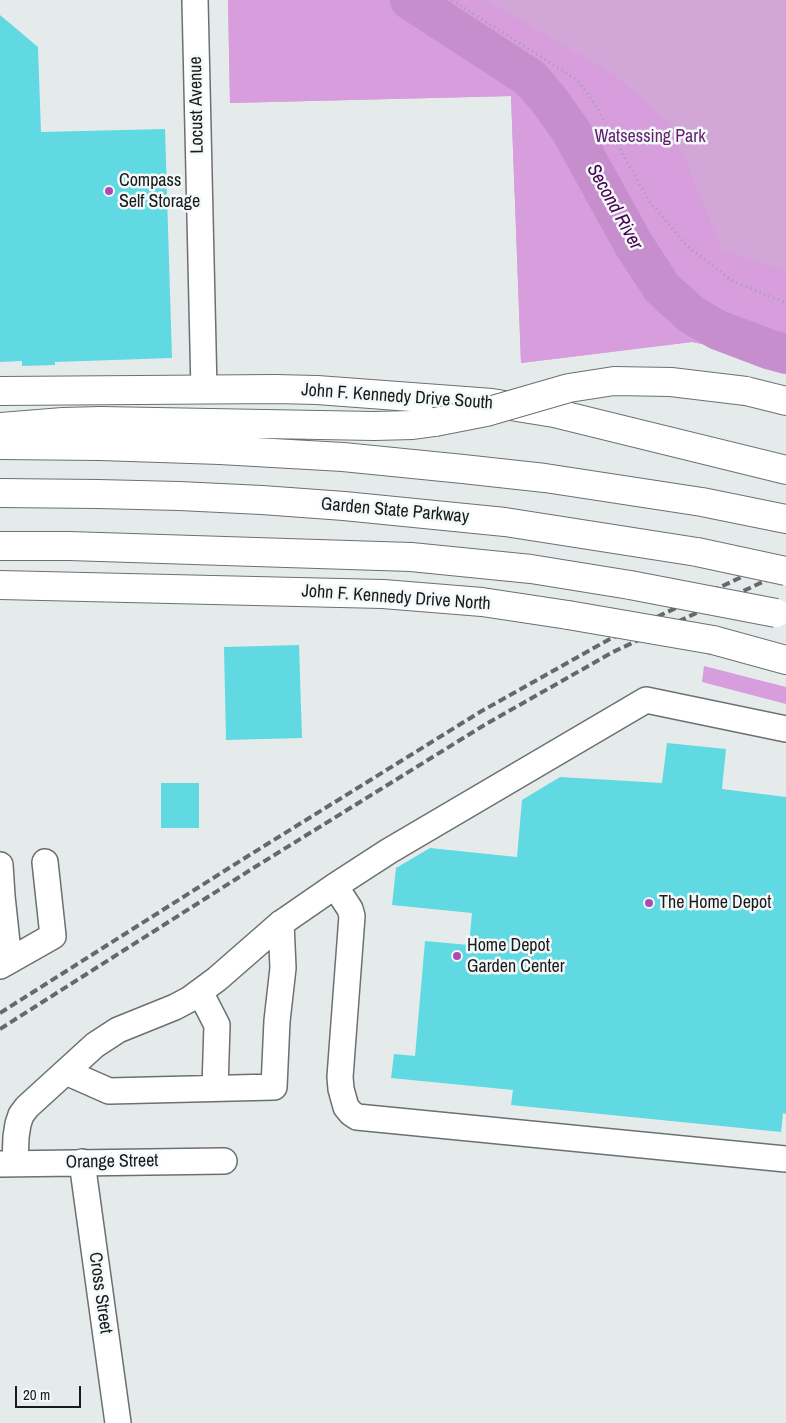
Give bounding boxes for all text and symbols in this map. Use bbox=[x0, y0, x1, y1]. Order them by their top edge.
street label: Locust Avenue bbox=[185, 56, 209, 154]
park label: Watsessing Park bbox=[594, 126, 706, 148]
water label: Second River bbox=[581, 160, 647, 254]
place label: Compass Self Storage bbox=[119, 170, 200, 212]
marker: Compass Self Storage bbox=[103, 185, 115, 197]
street label: John F. Kennedy Drive South bbox=[300, 380, 494, 414]
street label: Garden State Parkway bbox=[320, 494, 470, 528]
street label: John F. Kennedy Drive North bbox=[301, 581, 491, 615]
place label: The Home Depot bbox=[659, 892, 771, 914]
marker: The Home Depot bbox=[643, 897, 655, 909]
place label: Home Depot Garden Center bbox=[467, 935, 565, 978]
marker: Home Depot Garden Center bbox=[451, 950, 463, 962]
street label: Orange Street bbox=[65, 1150, 159, 1174]
street label: Cross Street bbox=[84, 1251, 116, 1335]
scale bar bbox=[18, 1376, 84, 1408]
text: 20 m bbox=[23, 1384, 50, 1405]

